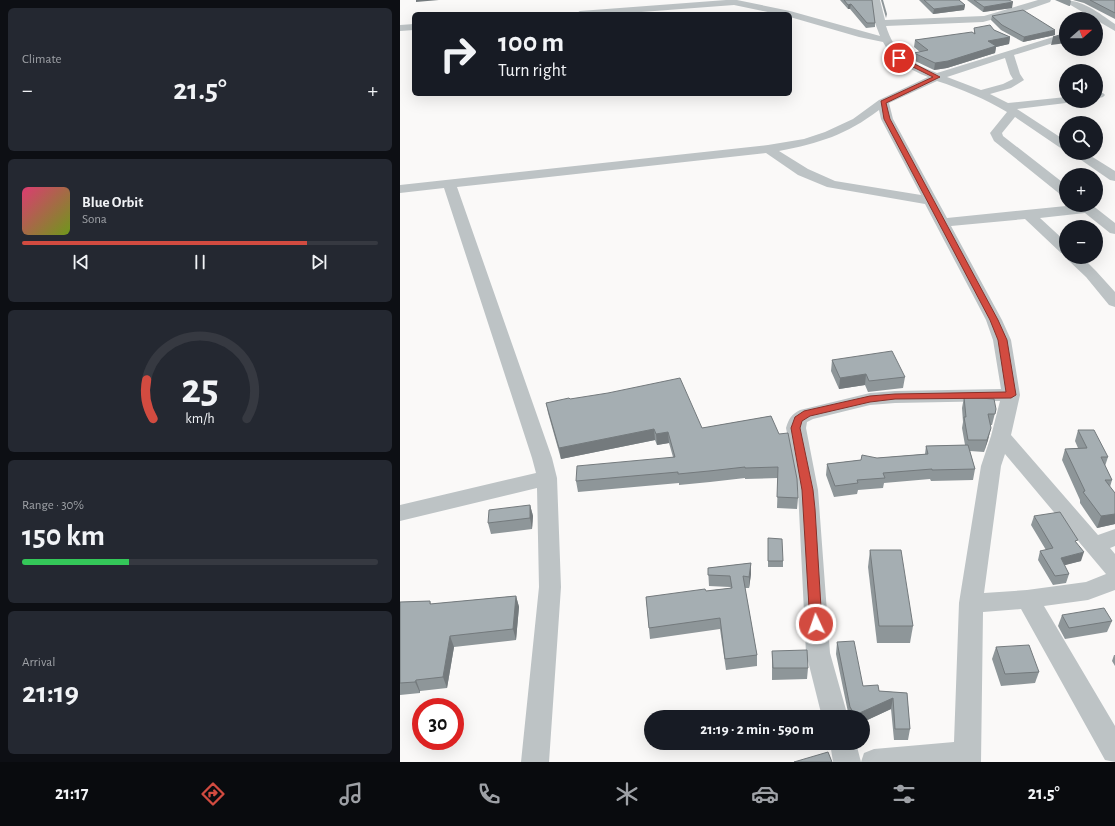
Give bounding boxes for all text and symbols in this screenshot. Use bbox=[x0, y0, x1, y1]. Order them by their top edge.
north arrow bbox=[1059, 12, 1103, 56]
map controls bbox=[1059, 12, 1103, 264]
icon: right bbox=[432, 28, 484, 80]
text: 100 m bbox=[498, 29, 564, 57]
pin bbox=[882, 41, 916, 75]
icon: arrive bbox=[888, 47, 910, 69]
text: Climate bbox=[22, 53, 61, 66]
text: Turn right bbox=[498, 62, 567, 80]
button: sound bbox=[1059, 64, 1103, 108]
text: 21.5° bbox=[173, 75, 227, 105]
text: − bbox=[22, 79, 33, 101]
text: + bbox=[367, 79, 378, 101]
button: search bbox=[1059, 116, 1103, 160]
button: + bbox=[1059, 168, 1103, 212]
text: Blue Orbit bbox=[82, 195, 143, 210]
text: Sona bbox=[82, 213, 107, 226]
button: − bbox=[1059, 220, 1103, 264]
icon: previous bbox=[70, 251, 92, 273]
icon: pause bbox=[189, 251, 211, 273]
icon: next bbox=[308, 251, 330, 273]
text: 25 bbox=[181, 369, 219, 410]
text: km/h bbox=[185, 412, 215, 426]
text: Range · 30% bbox=[22, 499, 84, 512]
text: 150 km bbox=[22, 521, 105, 551]
position arrow bbox=[795, 603, 837, 645]
text: Arrival bbox=[22, 656, 55, 669]
text: 21:19 bbox=[22, 678, 79, 708]
speed limit sign: 30 bbox=[412, 698, 464, 750]
text: 21:19 · 2 min · 590 m bbox=[700, 722, 814, 737]
icon: directions bbox=[199, 780, 227, 808]
icon: music bbox=[337, 780, 365, 808]
icon: phone bbox=[475, 780, 503, 808]
icon: climate bbox=[613, 780, 641, 808]
icon: car bbox=[751, 780, 779, 808]
icon: filters bbox=[890, 780, 918, 808]
text: 21:17 bbox=[55, 785, 88, 803]
text: 21.5° bbox=[1028, 785, 1060, 803]

